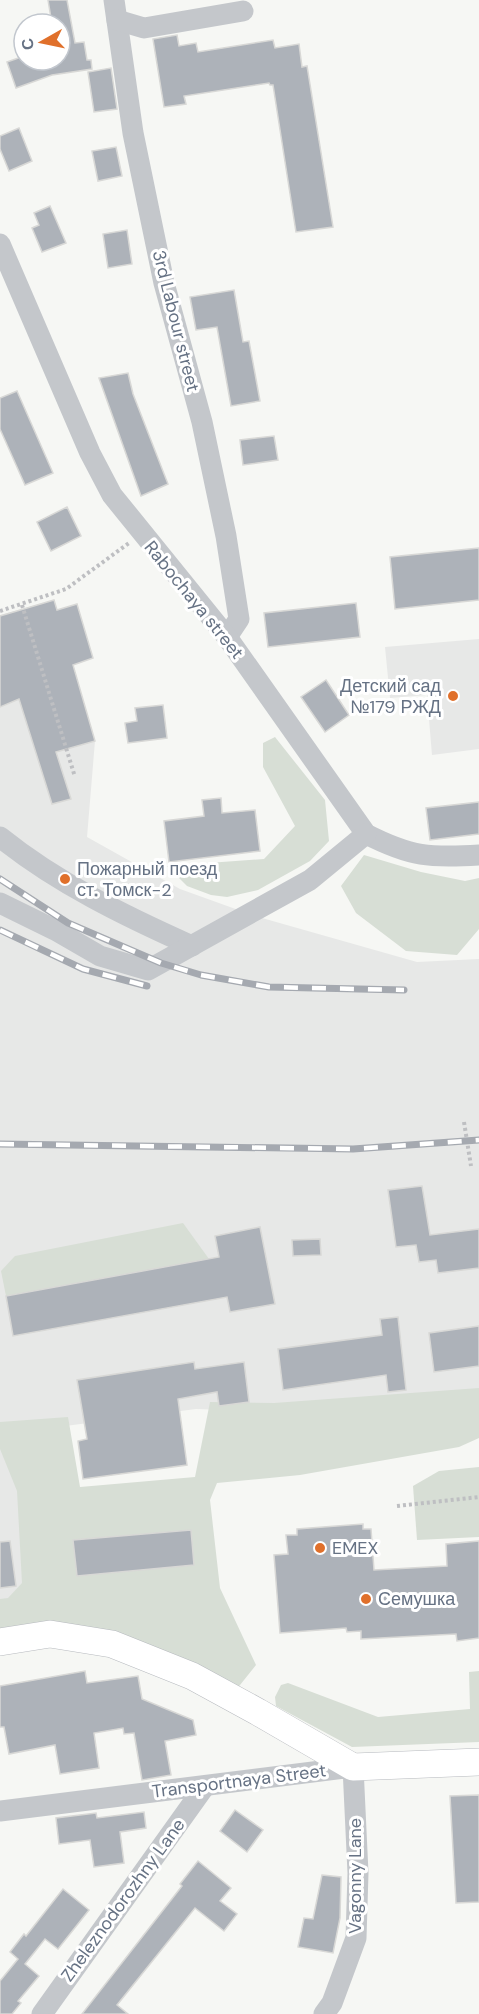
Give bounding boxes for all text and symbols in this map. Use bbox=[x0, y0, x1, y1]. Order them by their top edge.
north arrow bbox=[12, 12, 72, 72]
text: С bbox=[16, 36, 39, 52]
street label: 3rd Labour street bbox=[147, 248, 205, 394]
street label: Rabochaya street bbox=[139, 536, 249, 664]
place label: Детский сад №179 РЖД bbox=[340, 674, 441, 719]
marker: Детский сад №179 РЖД bbox=[446, 689, 460, 703]
place label: Пожарный поезд ст. Томск-2 bbox=[77, 857, 218, 902]
marker: Пожарный поезд ст. Томск-2 bbox=[58, 872, 72, 886]
place label: EMEX bbox=[332, 1536, 378, 1560]
marker: EMEX bbox=[313, 1541, 327, 1555]
place label: Семушка bbox=[378, 1587, 456, 1611]
marker: Семушка bbox=[359, 1592, 373, 1606]
street label: Transportnaya Street bbox=[150, 1758, 328, 1804]
street label: Zheleznodorozhny Lane bbox=[56, 1814, 190, 1986]
street label: Vagonny Lane bbox=[343, 1818, 367, 1934]

